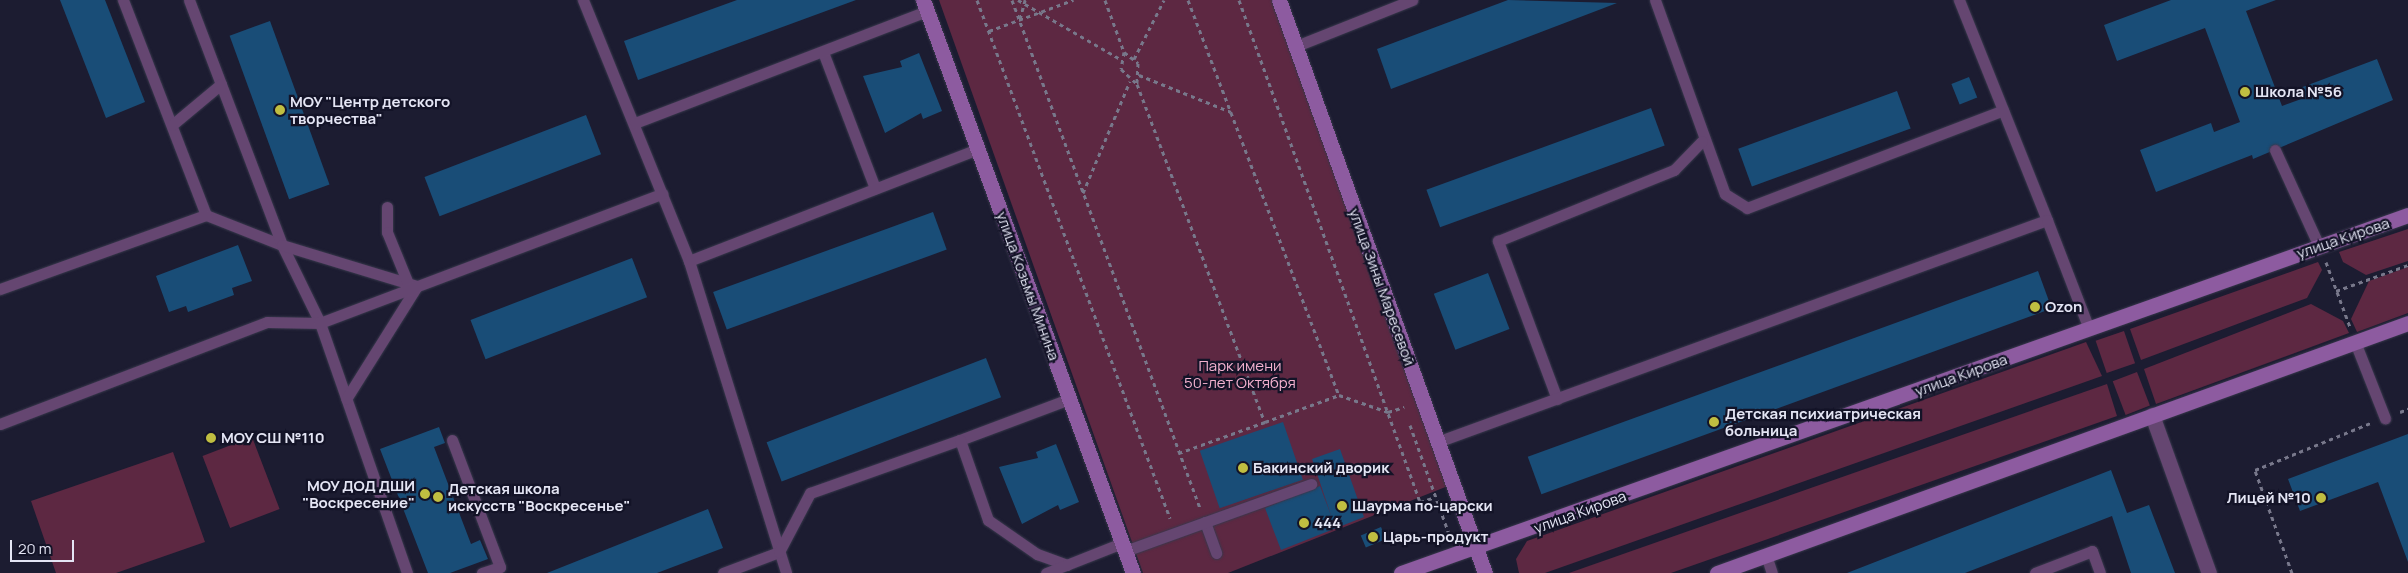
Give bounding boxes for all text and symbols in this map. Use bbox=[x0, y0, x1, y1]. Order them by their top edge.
place label: Школа №56 bbox=[2255, 83, 2342, 101]
marker: Школа №56 bbox=[2239, 86, 2251, 98]
place label: МОУ "Центр детского творчества" bbox=[290, 92, 451, 127]
marker: МОУ "Центр детского творчества" bbox=[274, 104, 286, 116]
street label: улица Зины Маресевой bbox=[1345, 206, 1419, 368]
street label: улица Козьмы Минина bbox=[993, 209, 1063, 363]
street label: улица Кирова bbox=[2294, 214, 2392, 262]
place label: Ozon bbox=[2045, 298, 2082, 316]
marker: Ozon bbox=[2029, 301, 2041, 313]
street label: улица Кирова bbox=[1912, 350, 2010, 400]
park label: Парк имени 50-лет Октября bbox=[1184, 356, 1296, 391]
place label: Детская психиатрическая больница bbox=[1725, 404, 1921, 439]
marker: Детская психиатрическая больница bbox=[1707, 415, 1721, 429]
place label: МОУ СШ №110 bbox=[221, 429, 325, 447]
marker: МОУ СШ №110 bbox=[205, 432, 217, 444]
place label: Бакинский дворик bbox=[1253, 459, 1389, 477]
marker: Бакинский дворик bbox=[1237, 462, 1249, 474]
place label: МОУ ДОД ДШИ "Воскресение" bbox=[302, 476, 415, 511]
place label: Детская школа искусств "Воскресенье" bbox=[448, 479, 631, 514]
street label: улица Кирова bbox=[1531, 487, 1629, 537]
marker: МОУ ДОД ДШИ "Воскресение" bbox=[419, 488, 431, 500]
place label: Лицей №10 bbox=[2227, 489, 2311, 507]
marker: Детская школа искусств "Воскресенье" bbox=[432, 491, 444, 503]
marker: Лицей №10 bbox=[2315, 492, 2327, 504]
place label: Шаурма по-царски bbox=[1352, 497, 1493, 515]
marker: Шаурма по-царски bbox=[1336, 500, 1348, 512]
place label: 444 bbox=[1314, 514, 1341, 532]
marker: 444 bbox=[1298, 517, 1310, 529]
place label: Царь-продукт bbox=[1383, 528, 1489, 546]
scale bar bbox=[12, 530, 76, 562]
marker: Царь-продукт bbox=[1367, 531, 1379, 543]
text: 20 m bbox=[18, 538, 51, 559]

